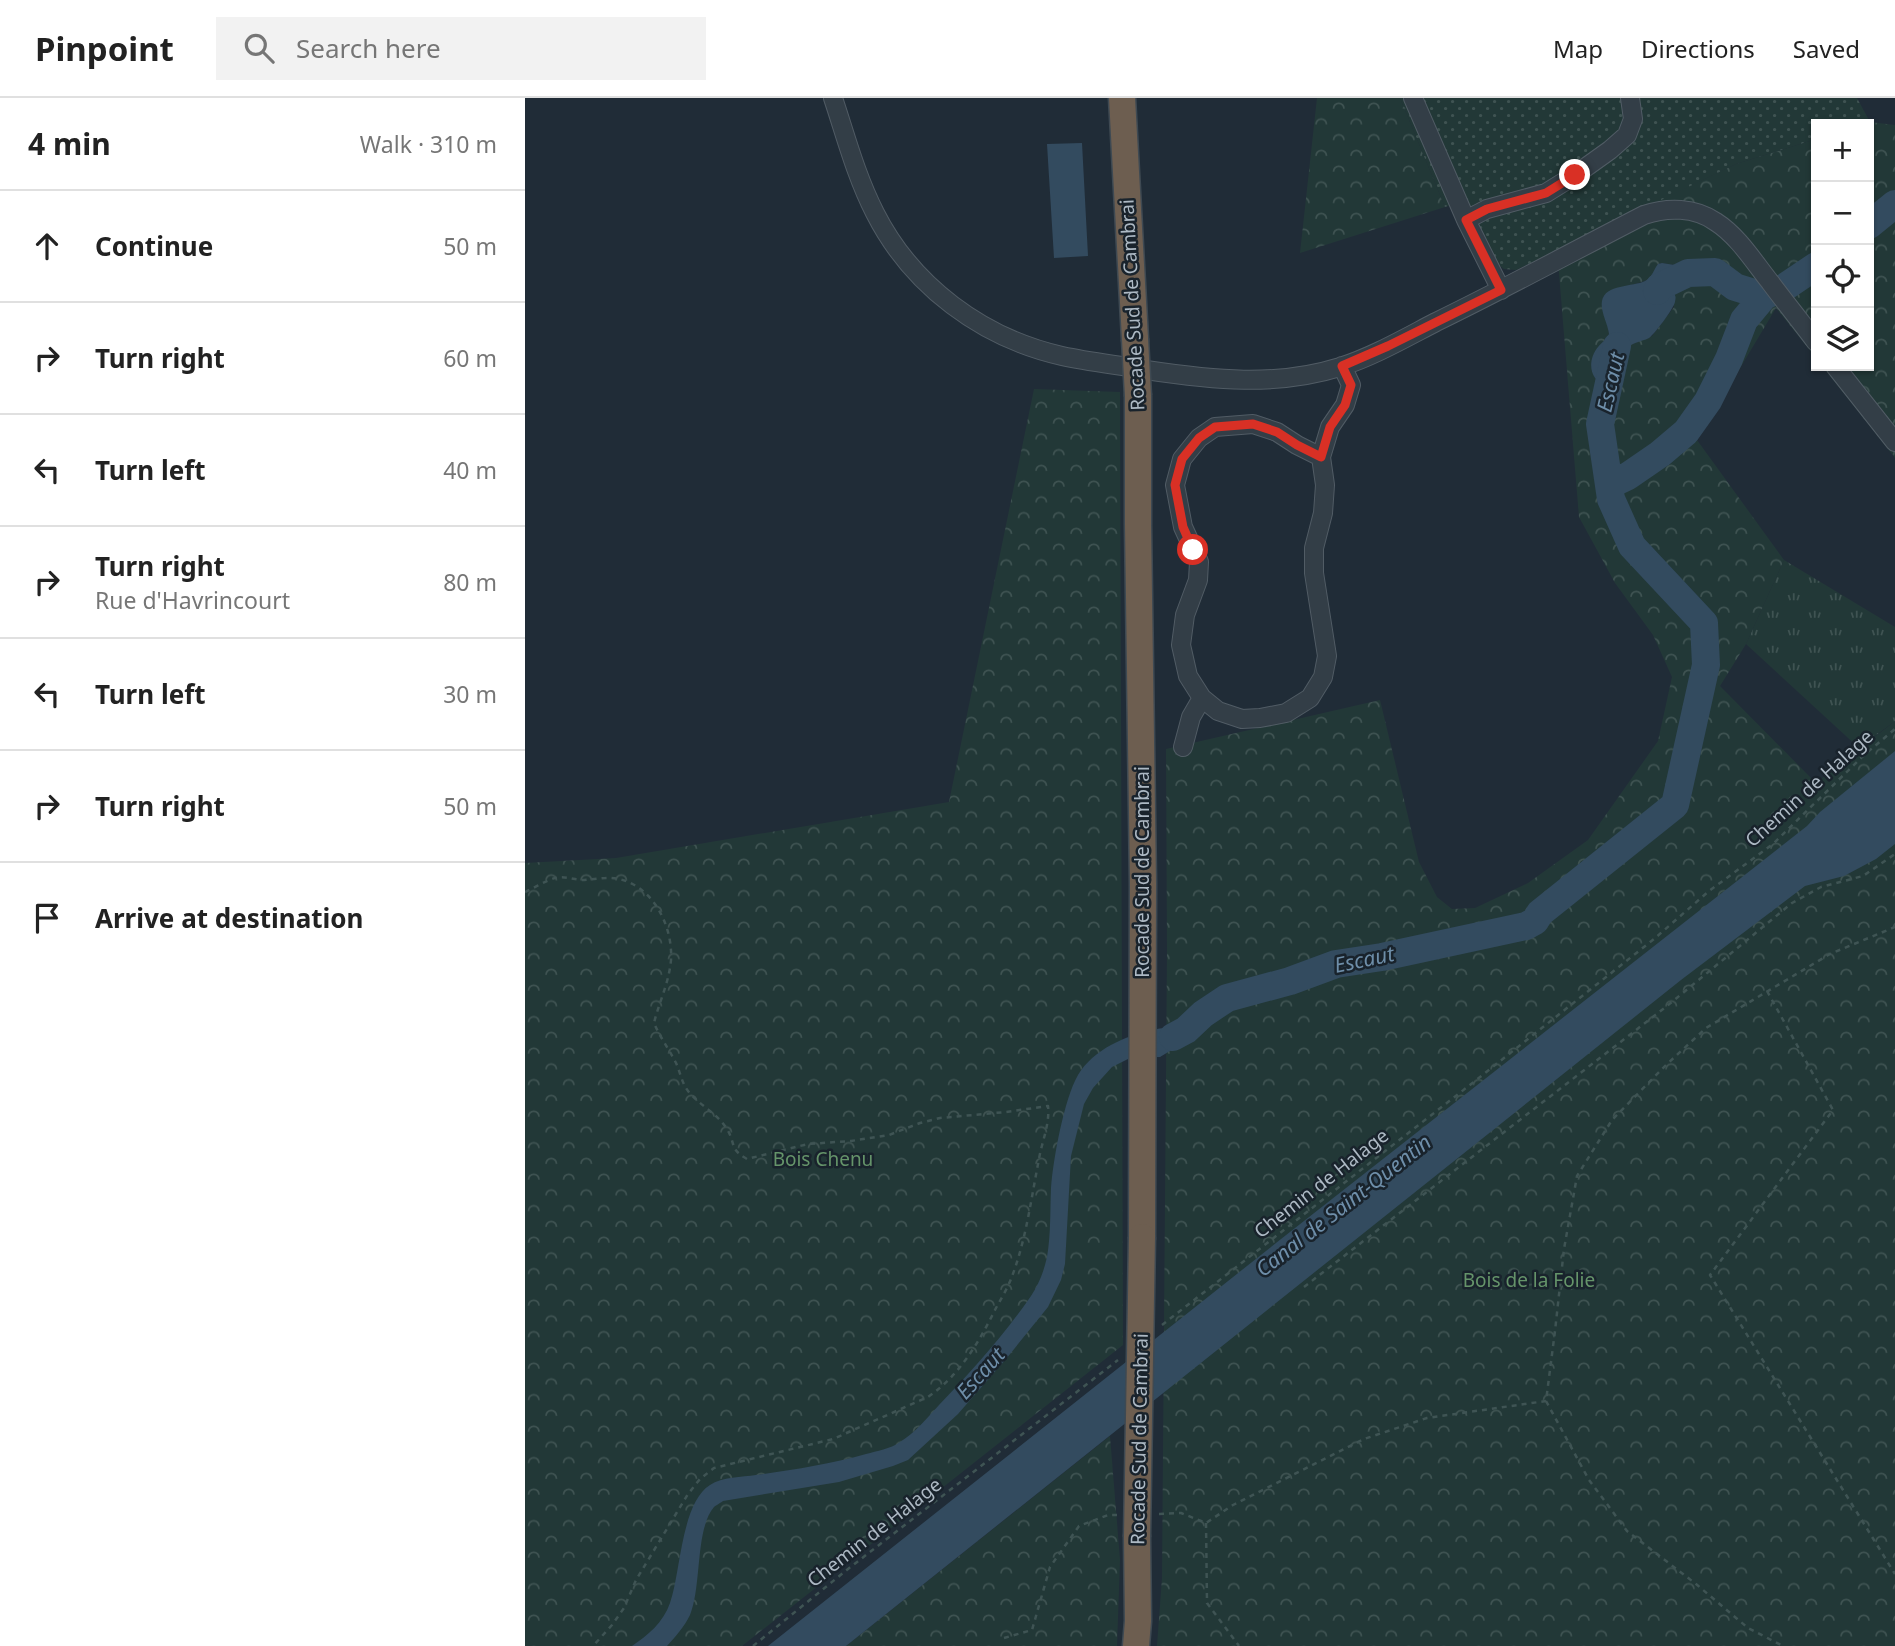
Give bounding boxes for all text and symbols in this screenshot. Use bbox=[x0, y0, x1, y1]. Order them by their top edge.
search box bbox=[216, 17, 706, 80]
text: Pinpoint bbox=[35, 26, 174, 71]
icon: search bbox=[240, 29, 278, 67]
text: Search here bbox=[296, 30, 441, 66]
text: Map bbox=[1553, 32, 1603, 65]
text: Directions bbox=[1641, 32, 1755, 65]
text: Saved bbox=[1793, 32, 1860, 65]
map controls bbox=[1811, 119, 1874, 371]
button: + bbox=[1811, 119, 1874, 182]
text: 4 min bbox=[28, 123, 111, 164]
text: Walk · 310 m bbox=[360, 128, 497, 160]
route end bbox=[1559, 159, 1590, 190]
button: − bbox=[1811, 182, 1874, 245]
street label: Rocade Sud de Cambrai bbox=[1113, 199, 1151, 411]
icon: ahead bbox=[28, 227, 66, 265]
text: Continue bbox=[95, 228, 213, 264]
text: 50 m bbox=[443, 230, 497, 262]
button: locate bbox=[1811, 245, 1874, 308]
button: layers bbox=[1811, 308, 1874, 371]
icon: right bbox=[28, 339, 66, 377]
text: Turn right bbox=[95, 340, 225, 376]
text: 60 m bbox=[443, 342, 497, 374]
water label: Escaut bbox=[1590, 348, 1631, 415]
icon: left bbox=[28, 451, 66, 489]
text: Turn left bbox=[95, 452, 206, 488]
text: 40 m bbox=[443, 454, 497, 486]
route start bbox=[1177, 534, 1208, 565]
text: Turn right bbox=[95, 548, 225, 584]
icon: right bbox=[28, 563, 66, 601]
text: 80 m bbox=[443, 566, 497, 598]
text: Rue d'Havrincourt bbox=[95, 584, 290, 616]
icon: left bbox=[28, 675, 66, 713]
text: Turn left bbox=[95, 676, 206, 712]
text: 30 m bbox=[443, 678, 497, 710]
street label: Chemin de Halage bbox=[1739, 724, 1879, 852]
street label: Rocade Sud de Cambrai bbox=[1129, 766, 1155, 978]
icon: right bbox=[28, 787, 66, 825]
text: Turn right bbox=[95, 788, 225, 824]
text: 50 m bbox=[443, 790, 497, 822]
icon: arrive bbox=[28, 899, 66, 937]
text: Arrive at destination bbox=[95, 900, 364, 936]
water label: Escaut bbox=[1332, 939, 1397, 979]
street label: Chemin de Halage bbox=[1248, 1122, 1394, 1244]
water label: Canal de Saint-Quentin bbox=[1249, 1128, 1437, 1282]
park label: Bois Chenu bbox=[773, 1146, 873, 1172]
park label: Bois de la Folie bbox=[1463, 1267, 1595, 1293]
street label: Rocade Sud de Cambrai bbox=[1124, 1333, 1154, 1545]
water label: Escaut bbox=[949, 1340, 1011, 1405]
street label: Chemin de Halage bbox=[801, 1471, 947, 1593]

